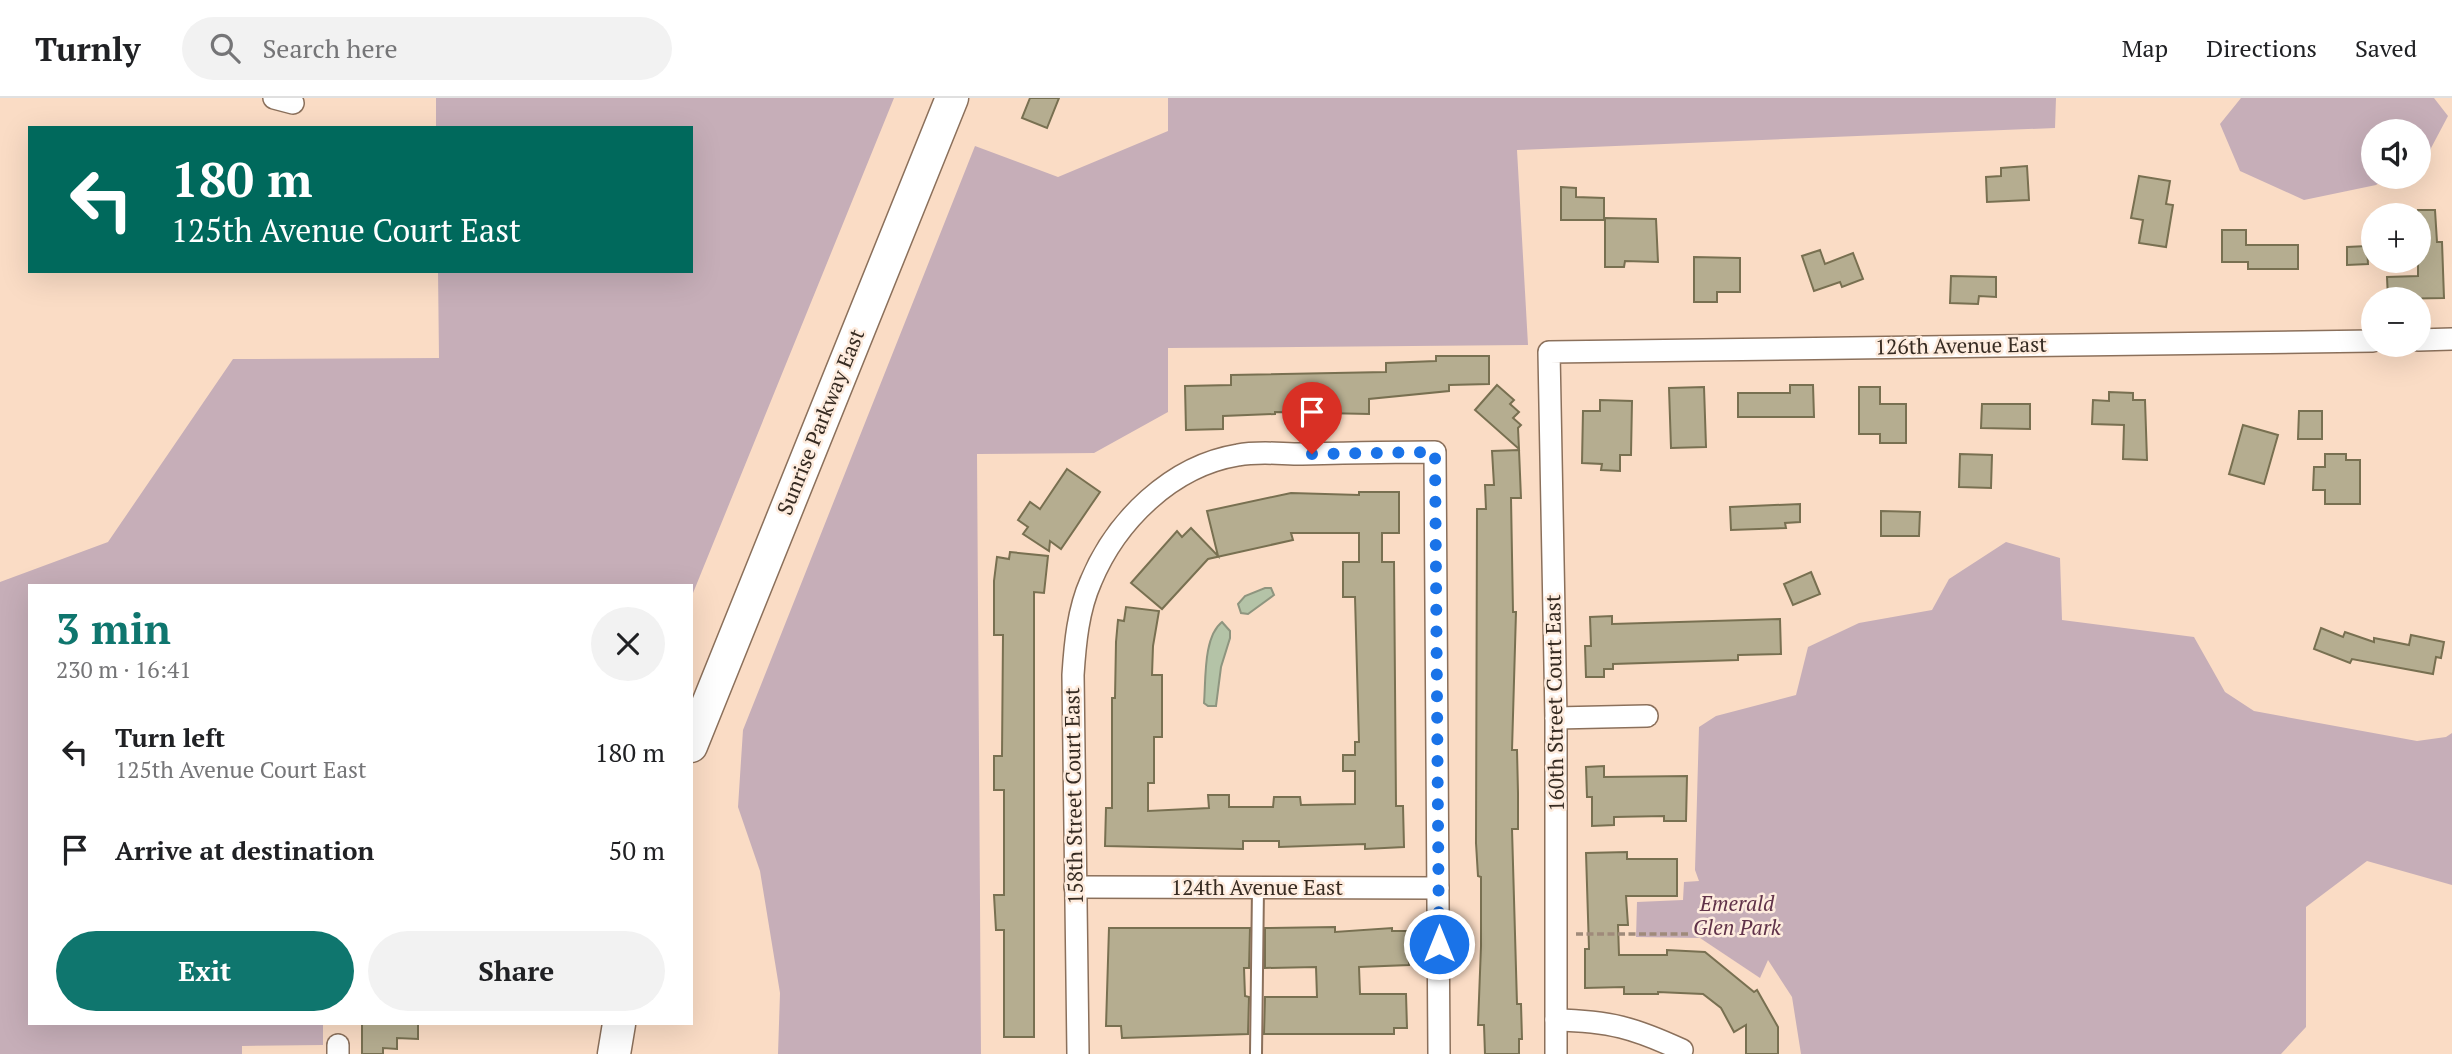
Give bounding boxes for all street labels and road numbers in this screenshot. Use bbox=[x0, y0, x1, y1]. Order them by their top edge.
street label: Sunrise Parkway East bbox=[770, 324, 870, 519]
street label: 126th Avenue East bbox=[1875, 329, 2047, 360]
street label: 160th Street Court East bbox=[1538, 594, 1570, 812]
street label: 158th Street Court East bbox=[1057, 687, 1089, 905]
street label: 124th Avenue East bbox=[1171, 873, 1343, 901]

